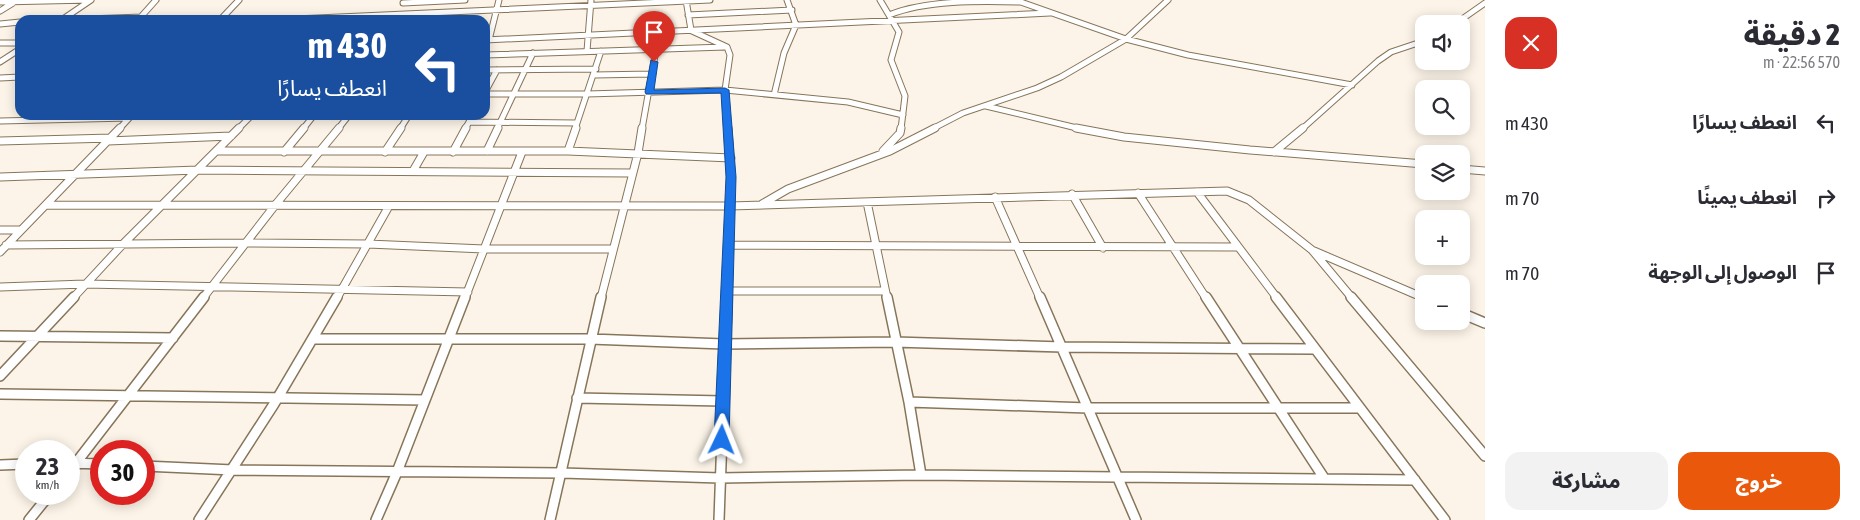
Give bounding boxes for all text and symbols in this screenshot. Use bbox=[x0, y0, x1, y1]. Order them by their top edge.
pin bbox=[633, 11, 675, 62]
map controls bbox=[1415, 15, 1470, 330]
button: sound bbox=[1415, 15, 1470, 70]
button: close bbox=[1505, 17, 1557, 69]
text: 2 دقيقة bbox=[1743, 17, 1840, 51]
icon: arrive bbox=[640, 18, 668, 46]
text: 430 m bbox=[308, 25, 387, 65]
icon: left bbox=[405, 35, 470, 100]
text: 570 m · 22:56 bbox=[1763, 53, 1840, 71]
text: انعطف يسارًا bbox=[277, 75, 387, 101]
button: search bbox=[1415, 80, 1470, 135]
icon: left bbox=[1812, 109, 1840, 137]
text: انعطف يسارًا bbox=[1692, 111, 1797, 133]
text: 430 m bbox=[1505, 112, 1548, 134]
button: layers bbox=[1415, 145, 1470, 200]
icon: right bbox=[1812, 184, 1840, 212]
text: انعطف يمينًا bbox=[1697, 186, 1797, 208]
text: 70 m bbox=[1505, 187, 1539, 209]
button: + bbox=[1415, 210, 1470, 265]
icon: arrive bbox=[1812, 259, 1840, 287]
text: الوصول إلى الوجهة bbox=[1648, 261, 1797, 283]
text: 70 m bbox=[1505, 262, 1539, 284]
button: − bbox=[1415, 275, 1470, 330]
position arrow bbox=[695, 413, 747, 465]
speed limit sign: 30 bbox=[90, 440, 155, 505]
text: 23 bbox=[36, 452, 59, 480]
button: مشاركة bbox=[1505, 452, 1668, 510]
button: خروج bbox=[1678, 452, 1840, 510]
text: km/h bbox=[36, 478, 59, 492]

